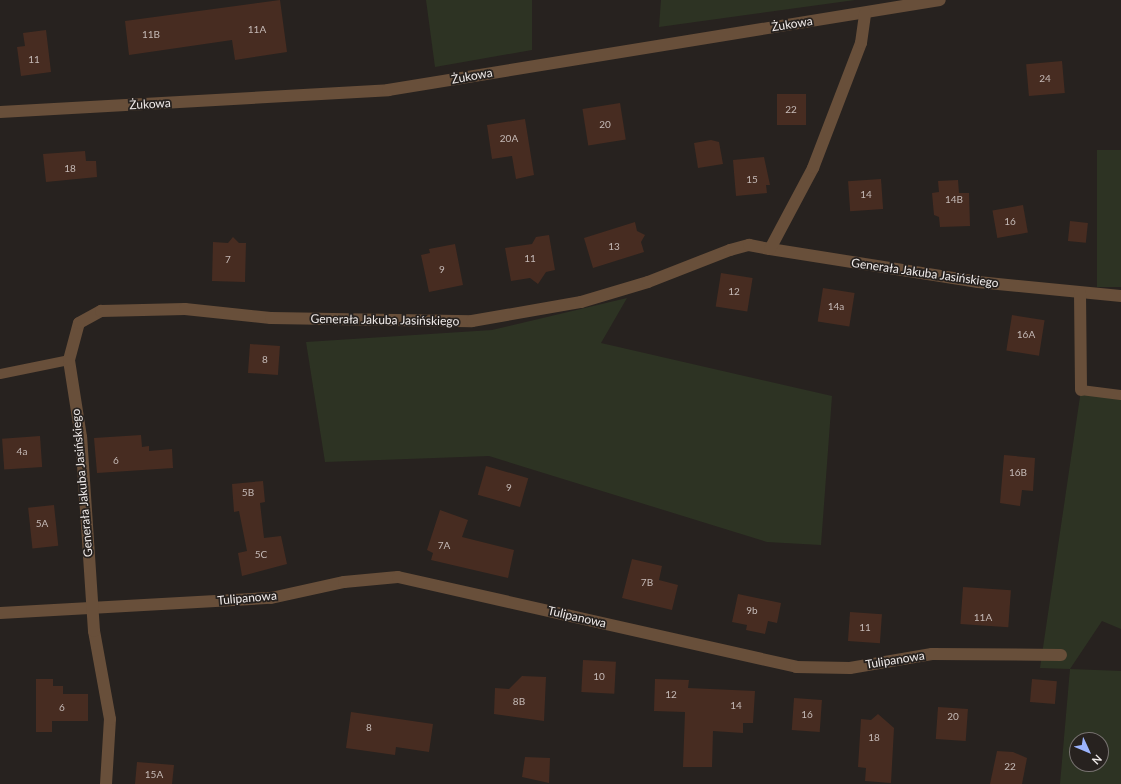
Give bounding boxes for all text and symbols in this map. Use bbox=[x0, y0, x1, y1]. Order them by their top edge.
street label: Żukowa bbox=[770, 14, 814, 34]
house number: 11A bbox=[248, 24, 266, 36]
house number: 11B bbox=[142, 29, 160, 41]
house number: 11 bbox=[28, 54, 40, 66]
street label: Żukowa bbox=[450, 65, 494, 87]
house number: 24 bbox=[1039, 73, 1051, 85]
street label: Żukowa bbox=[129, 96, 171, 112]
house number: 22 bbox=[785, 104, 797, 116]
house number: 20 bbox=[599, 119, 611, 131]
house number: 20A bbox=[500, 133, 518, 145]
house number: 18 bbox=[64, 163, 76, 175]
house number: 15 bbox=[746, 174, 758, 186]
house number: 14 bbox=[860, 189, 872, 201]
house number: 14B bbox=[945, 194, 963, 206]
house number: 16 bbox=[1004, 216, 1016, 228]
house number: 13 bbox=[608, 241, 620, 253]
house number: 11 bbox=[524, 253, 536, 265]
house number: 7 bbox=[225, 254, 231, 266]
street label: Generała Jakuba Jasińskiego bbox=[850, 255, 1000, 291]
house number: 9 bbox=[439, 264, 445, 276]
house number: 12 bbox=[728, 286, 740, 298]
house number: 14a bbox=[828, 301, 844, 313]
street label: Generała Jakuba Jasińskiego bbox=[310, 311, 460, 329]
house number: 16A bbox=[1017, 329, 1035, 341]
house number: 8 bbox=[262, 354, 268, 366]
street label: Generała Jakuba Jasińskiego bbox=[68, 408, 96, 558]
house number: 4a bbox=[17, 446, 27, 458]
house number: 6 bbox=[113, 455, 119, 467]
house number: 16B bbox=[1009, 467, 1027, 479]
house number: 9 bbox=[506, 482, 512, 494]
house number: 5B bbox=[242, 487, 254, 499]
house number: 5A bbox=[36, 518, 48, 530]
house number: 7A bbox=[438, 540, 450, 552]
house number: 5C bbox=[255, 549, 267, 561]
house number: 7B bbox=[641, 577, 653, 589]
street label: Tulipanowa bbox=[217, 588, 277, 608]
street label: Tulipanowa bbox=[546, 603, 608, 631]
house number: 9b bbox=[746, 605, 758, 617]
house number: 11A bbox=[974, 612, 992, 624]
house number: 11 bbox=[859, 622, 871, 634]
street label: Tulipanowa bbox=[864, 648, 926, 672]
house number: 10 bbox=[593, 671, 605, 683]
house number: 12 bbox=[665, 689, 677, 701]
house number: 8B bbox=[513, 696, 525, 708]
house number: 14 bbox=[730, 700, 742, 712]
house number: 6 bbox=[59, 702, 65, 714]
house number: 16 bbox=[801, 709, 813, 721]
house number: 20 bbox=[947, 711, 959, 723]
house number: 8 bbox=[366, 722, 372, 734]
house number: 18 bbox=[868, 732, 880, 744]
north arrow bbox=[1069, 732, 1109, 772]
text: N bbox=[1090, 752, 1105, 768]
house number: 22 bbox=[1004, 761, 1016, 773]
house number: 15A bbox=[145, 769, 163, 781]

